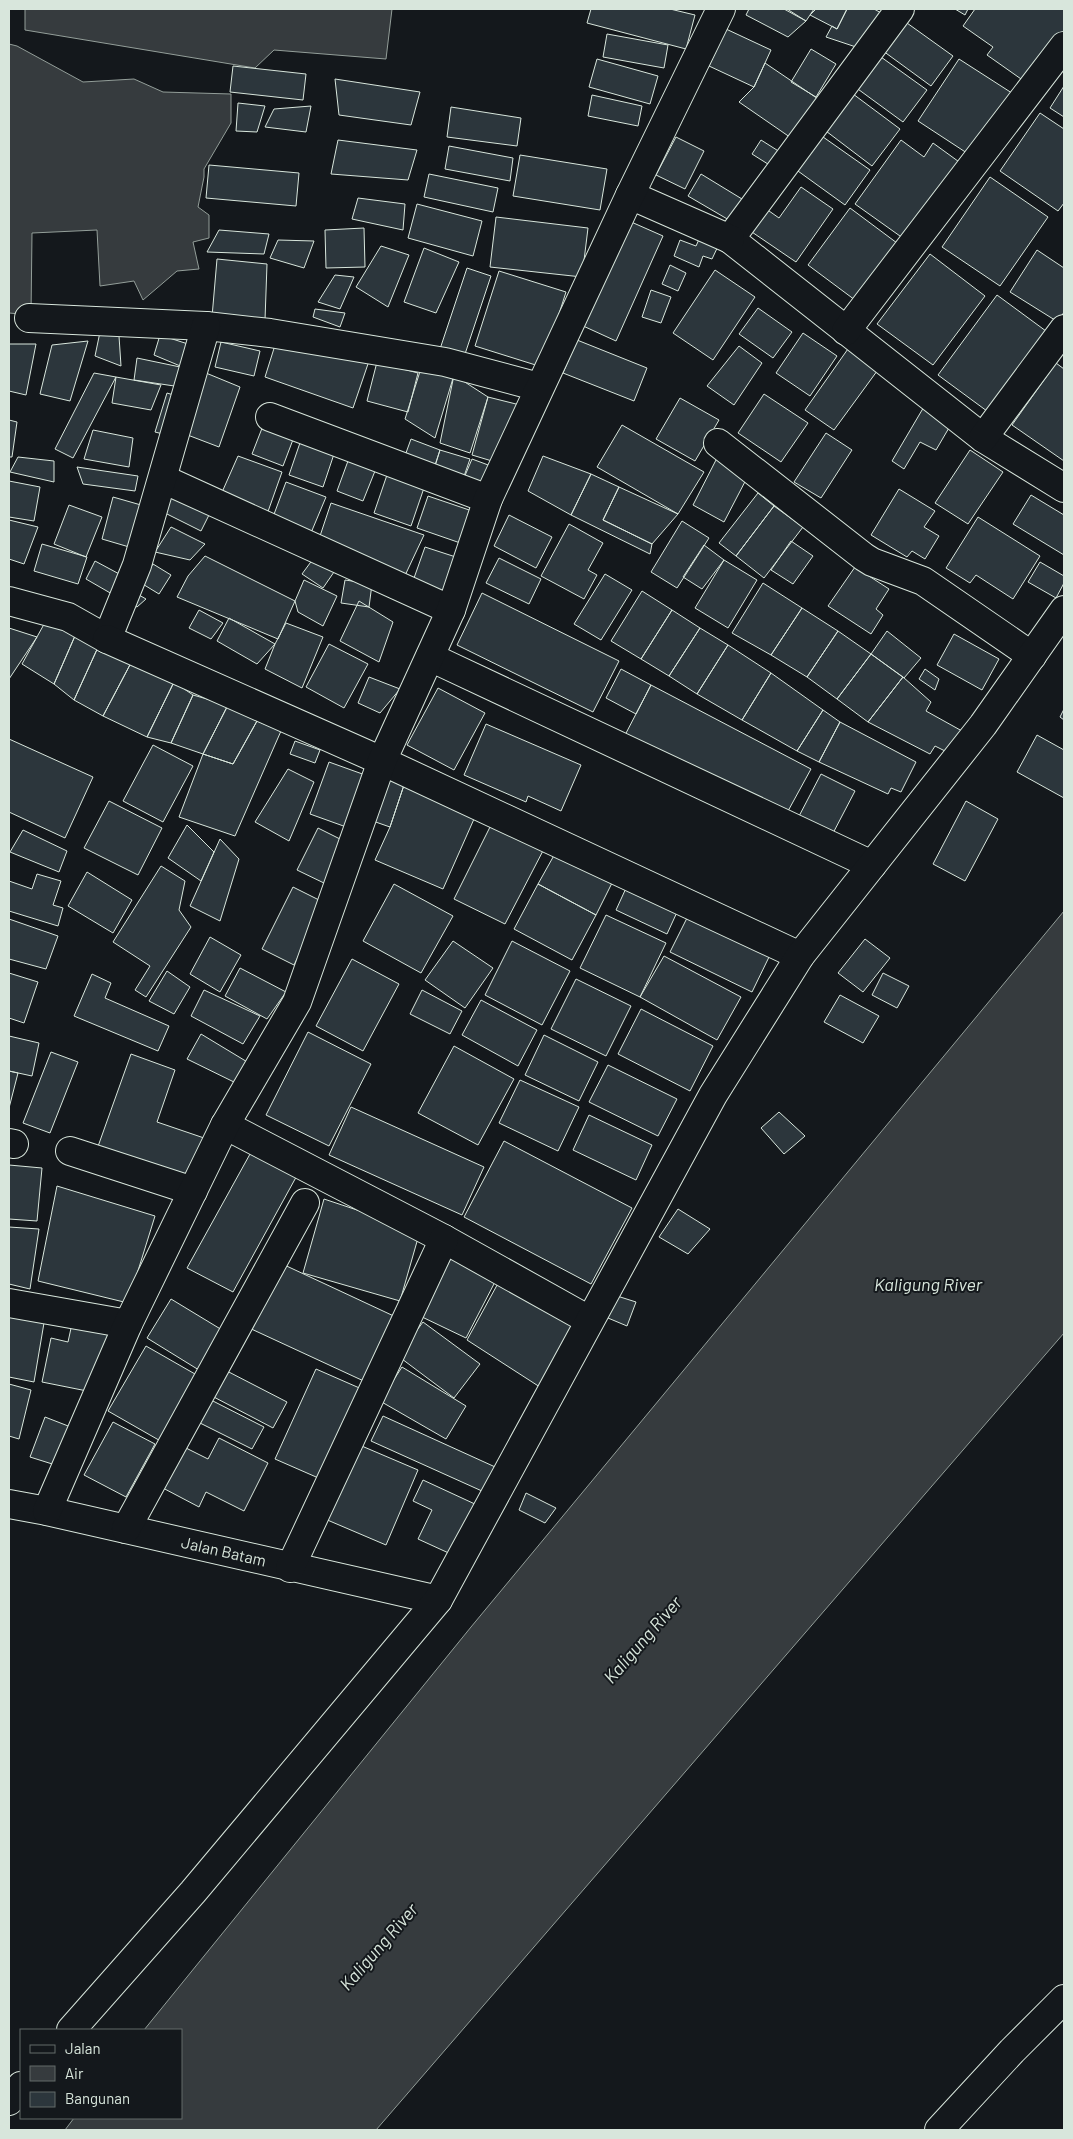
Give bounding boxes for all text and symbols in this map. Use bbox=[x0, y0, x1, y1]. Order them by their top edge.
water label: Kaligung River bbox=[874, 1273, 983, 1295]
street label: Jalan Batam bbox=[180, 1532, 268, 1570]
water label: Kaligung River bbox=[598, 1591, 686, 1687]
water label: Kaligung River bbox=[334, 1898, 422, 1994]
legend bbox=[20, 2029, 182, 2119]
text: Jalan bbox=[65, 2039, 101, 2057]
text: Air bbox=[65, 2064, 84, 2082]
text: Bangunan bbox=[65, 2089, 130, 2107]

